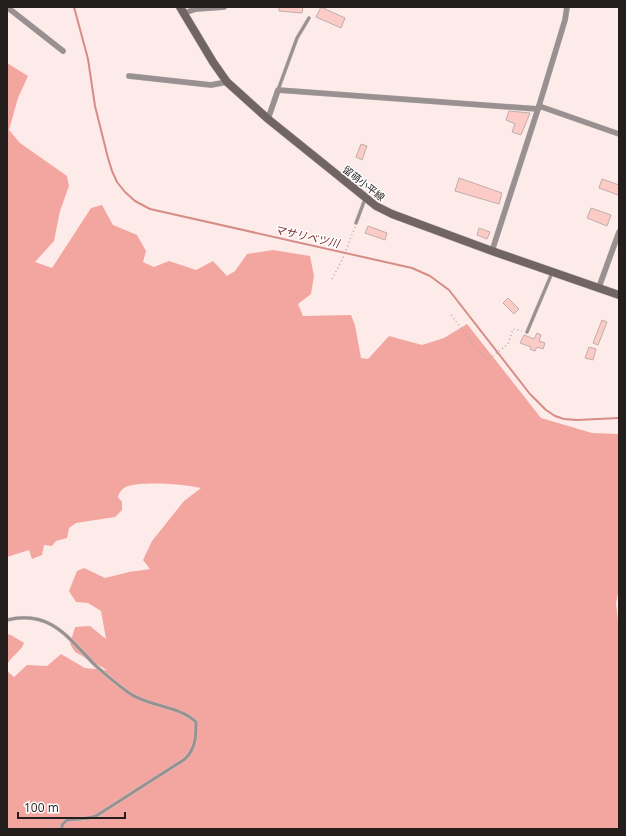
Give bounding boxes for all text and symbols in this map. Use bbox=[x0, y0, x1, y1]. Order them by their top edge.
street label: 留萌小平線 bbox=[340, 162, 388, 204]
water label: マサリベツ川 bbox=[273, 221, 342, 251]
scale bar bbox=[18, 794, 125, 820]
text: 100 m bbox=[24, 799, 59, 816]

